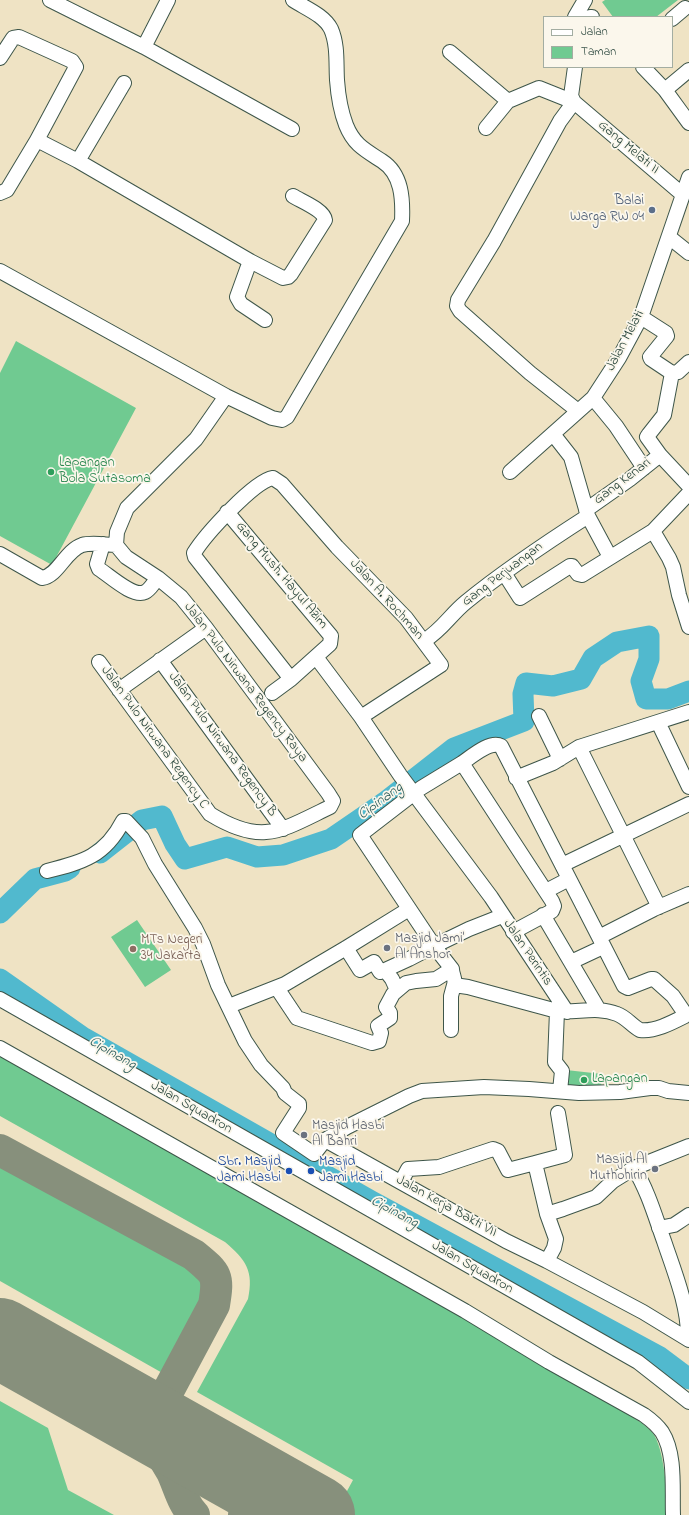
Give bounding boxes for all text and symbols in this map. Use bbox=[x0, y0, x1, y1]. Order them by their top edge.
legend bbox=[543, 16, 673, 68]
text: Jalan bbox=[581, 23, 608, 41]
text: Taman bbox=[581, 43, 616, 61]
street label: Gang Melati II bbox=[594, 117, 662, 179]
place label: Balai Warga RW 04 bbox=[570, 194, 644, 226]
marker: Balai Warga RW 04 bbox=[647, 205, 657, 215]
street label: Jalan Melati bbox=[603, 308, 649, 374]
street label: Gang Kenari bbox=[591, 455, 655, 509]
place label: Lapangan Bola Sutasoma bbox=[59, 456, 151, 488]
marker: Lapangan Bola Sutasoma bbox=[46, 467, 56, 477]
street label: Gang Mush. Hayul Azim bbox=[231, 519, 331, 633]
street label: Gang Perjuangan bbox=[459, 539, 547, 611]
street label: Jalan A. Rochman bbox=[345, 556, 427, 644]
street label: Jalan Pulo Nirwana Regency Raya bbox=[179, 600, 311, 766]
street label: Jalan Pulo Nirwana Regency C bbox=[96, 663, 212, 813]
street label: Jalan Pulo Nirwana Regency B bbox=[164, 669, 280, 821]
water label: Cipinang bbox=[355, 780, 407, 824]
street label: Jalan Perintis bbox=[499, 917, 555, 989]
place label: Masjid Jami' Al Anshor bbox=[395, 932, 464, 964]
place label: MTs Negeri 34 Jakarta bbox=[141, 933, 203, 966]
marker: Masjid Jami' Al Anshor bbox=[382, 943, 392, 953]
marker: MTs Negeri 34 Jakarta bbox=[128, 944, 138, 954]
water label: Cipinang bbox=[85, 1033, 139, 1075]
place label: Lapangan bbox=[592, 1072, 648, 1088]
marker: Lapangan bbox=[579, 1075, 589, 1085]
street label: Jalan Squadron bbox=[147, 1078, 235, 1138]
place label: Masjid Hasbi Al Bahri bbox=[312, 1119, 385, 1152]
marker: Masjid Hasbi Al Bahri bbox=[299, 1130, 309, 1140]
place label: Masjid Al Muthohirin bbox=[589, 1153, 647, 1186]
place label: Sbr. Masjid Jami Hasbi bbox=[217, 1155, 281, 1188]
place label: Masjid Jami Hasbi bbox=[319, 1155, 383, 1188]
marker: Masjid Al Muthohirin bbox=[650, 1164, 660, 1174]
marker: Sbr. Masjid Jami Hasbi bbox=[284, 1166, 294, 1176]
marker: Masjid Jami Hasbi bbox=[306, 1166, 316, 1176]
street label: Jalan Kerja Bakti VII bbox=[393, 1172, 499, 1242]
water label: Cipinang bbox=[367, 1193, 421, 1233]
street label: Jalan Squadron bbox=[428, 1238, 516, 1298]

